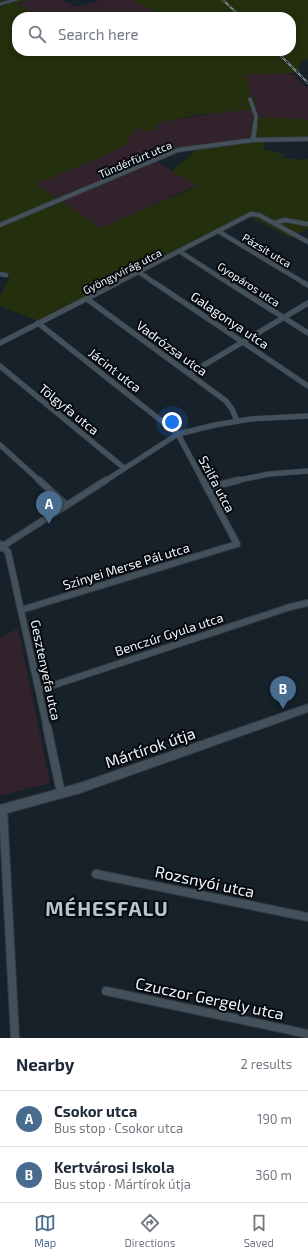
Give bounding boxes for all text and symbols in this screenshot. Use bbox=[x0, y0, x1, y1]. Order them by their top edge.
search box bbox=[12, 12, 296, 56]
icon: search bbox=[26, 23, 48, 45]
text: Search here bbox=[58, 25, 139, 43]
street label: Tündérfürt utca bbox=[97, 138, 173, 180]
street label: Pázsit utca bbox=[240, 230, 294, 270]
street label: Gyöngyvirág utca bbox=[80, 246, 164, 296]
street label: Gyopáros utca bbox=[215, 259, 283, 309]
street label: Galagonya utca bbox=[188, 288, 272, 352]
street label: Vadrózsa utca bbox=[133, 317, 211, 379]
street label: Jácint utca bbox=[85, 344, 145, 396]
street label: Tölgyfa utca bbox=[36, 380, 102, 438]
your location bbox=[162, 412, 182, 432]
street label: Szilfa utca bbox=[195, 453, 239, 515]
pin: A bbox=[36, 491, 62, 524]
street label: Szinyei Merse Pál utca bbox=[61, 539, 191, 593]
street label: Benczúr Gyula utca bbox=[113, 609, 225, 659]
street label: Gesztenyefa utca bbox=[28, 618, 64, 722]
pin: B bbox=[270, 676, 296, 709]
street label: Mártírok útja bbox=[102, 723, 198, 772]
street label: Rozsnyói utca bbox=[153, 861, 257, 901]
district label: MÉHESFALU bbox=[45, 896, 169, 920]
street label: Czuczor Gergely utca bbox=[134, 973, 286, 1023]
text: Nearby bbox=[16, 1054, 74, 1074]
text: 2 results bbox=[240, 1056, 292, 1072]
text: Csokor utca bbox=[54, 1102, 137, 1120]
text: A bbox=[25, 1111, 33, 1127]
text: 190 m bbox=[257, 1111, 292, 1127]
text: Bus stop · Csokor utca bbox=[54, 1120, 183, 1136]
text: Kertvárosi Iskola bbox=[54, 1158, 174, 1176]
text: B bbox=[25, 1167, 33, 1183]
text: 360 m bbox=[255, 1167, 292, 1183]
text: Bus stop · Mártírok útja bbox=[54, 1176, 191, 1192]
tab: Map bbox=[34, 1212, 56, 1249]
tab: Directions bbox=[125, 1212, 175, 1249]
tab: Saved bbox=[244, 1212, 274, 1249]

